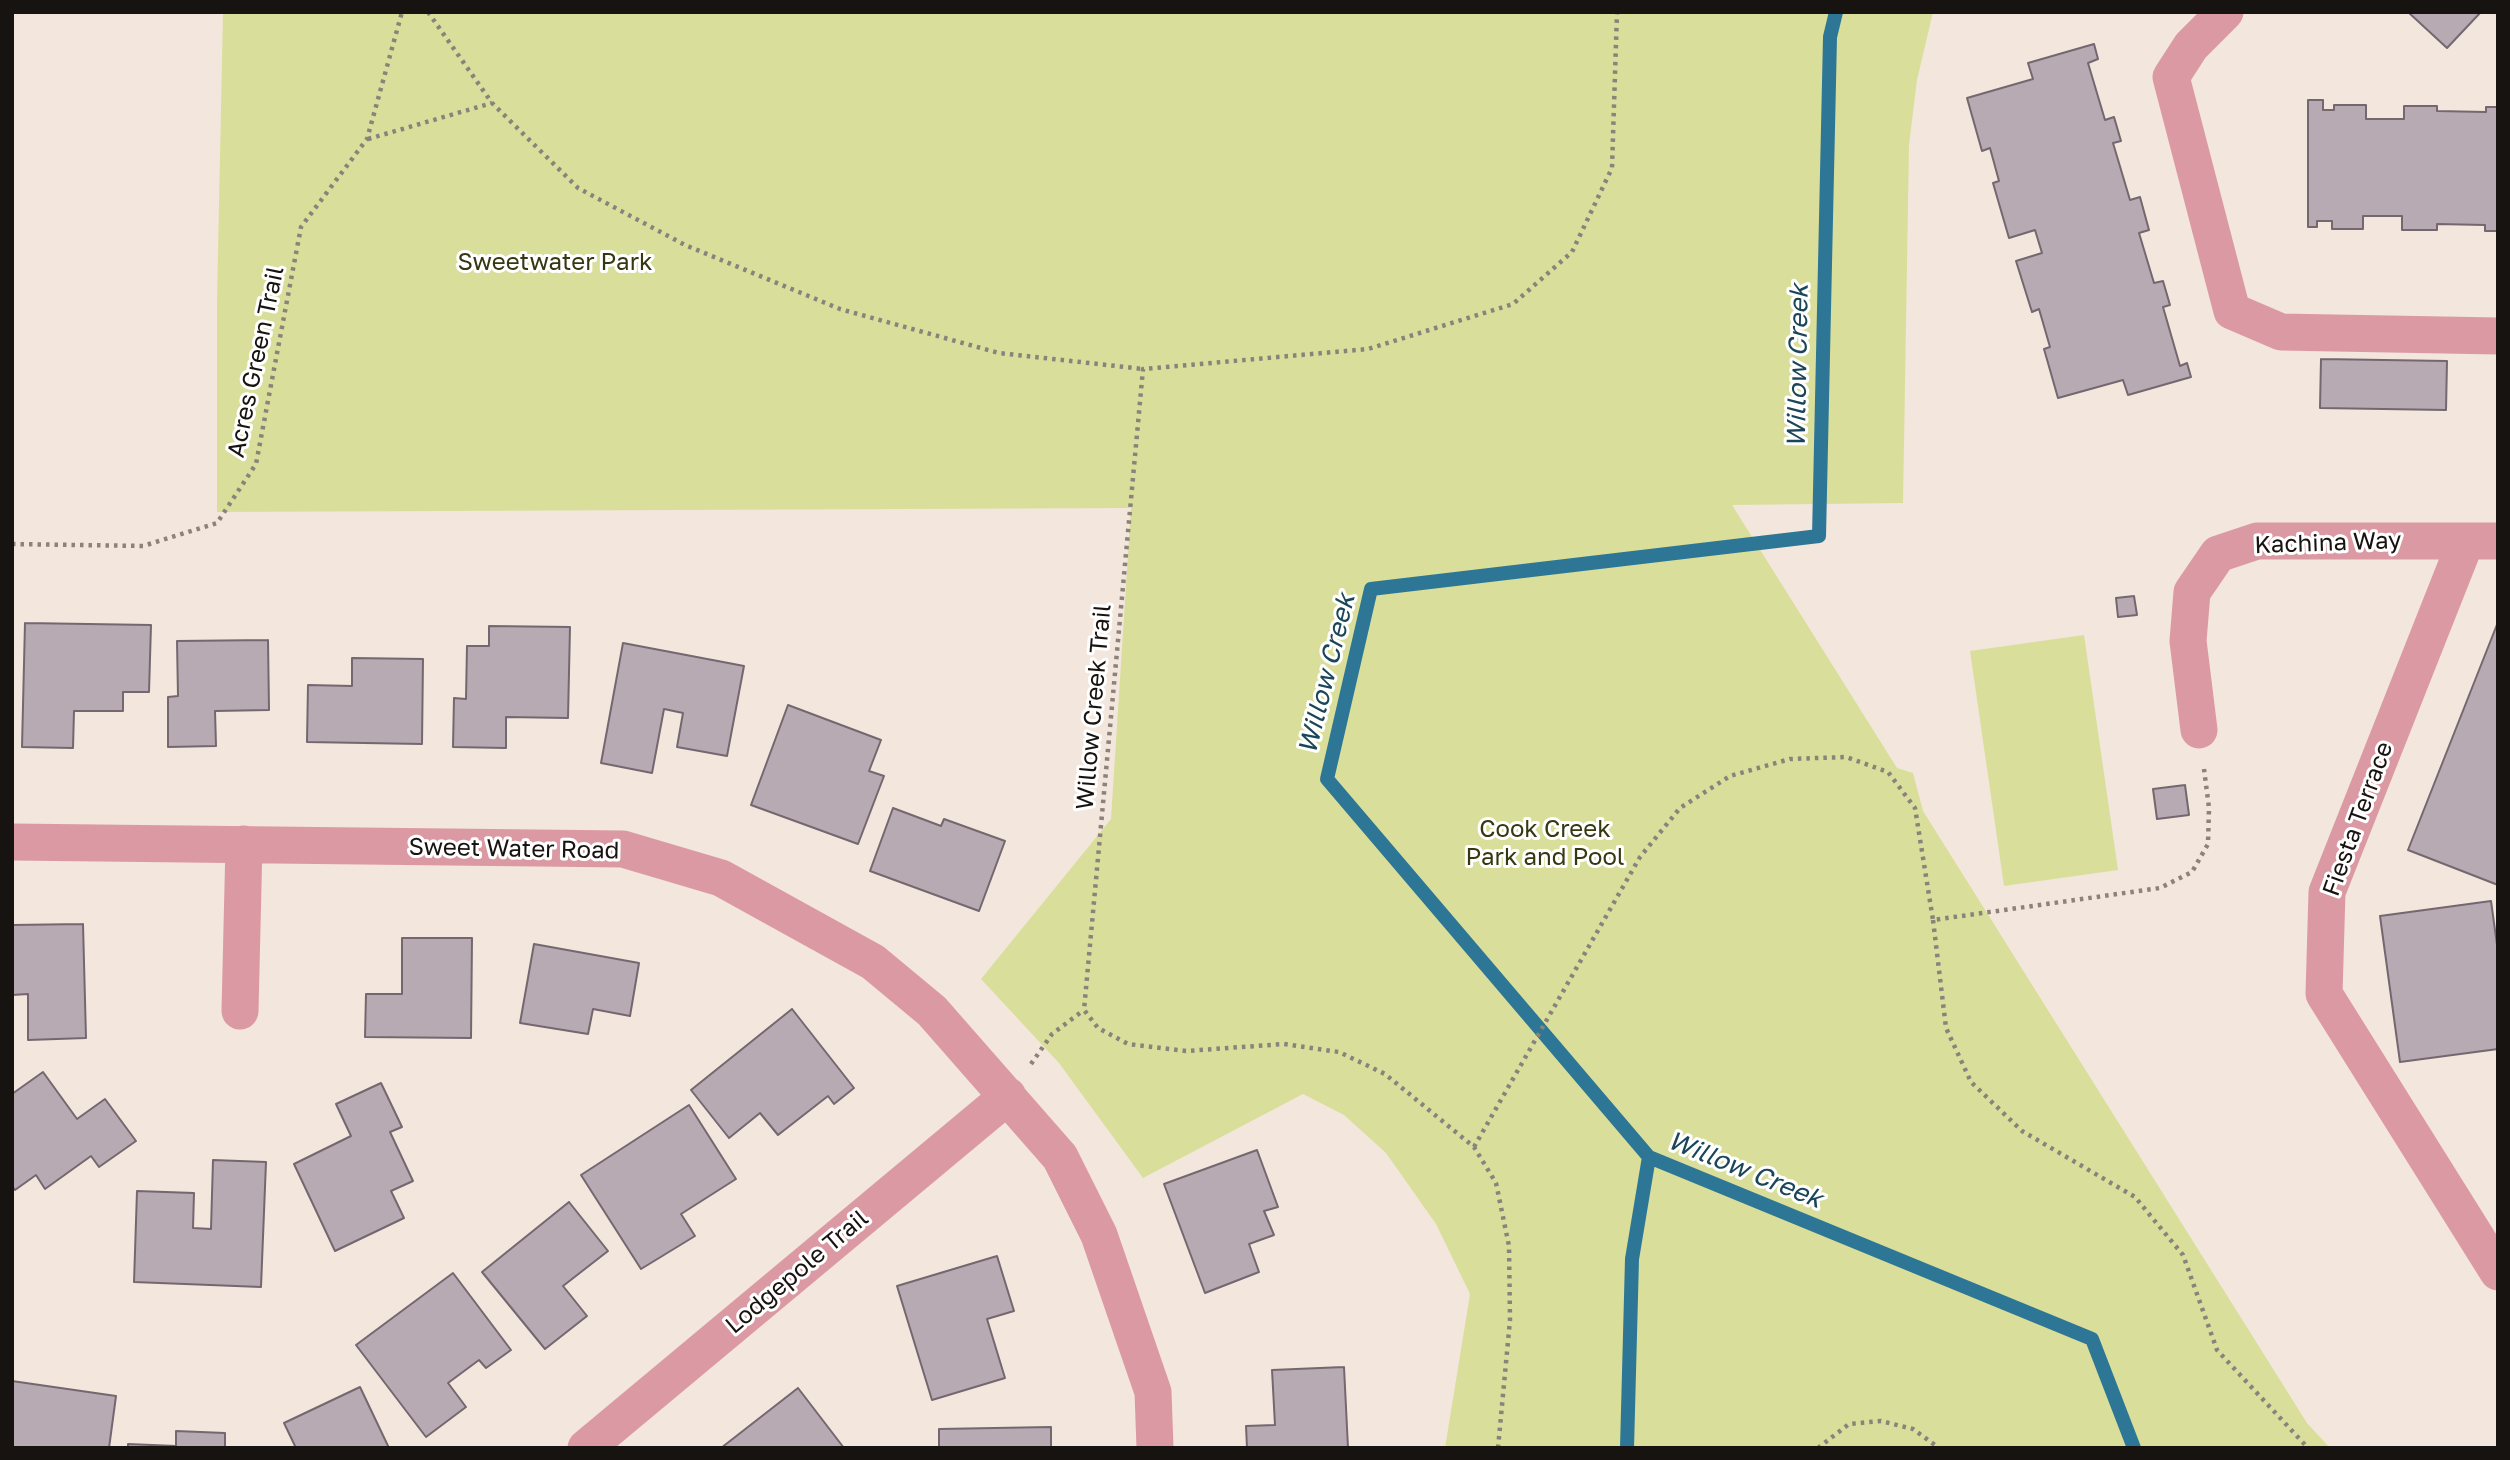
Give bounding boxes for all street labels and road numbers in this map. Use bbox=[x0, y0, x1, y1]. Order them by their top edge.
street label: Acres Green Trail bbox=[222, 264, 290, 460]
street label: Kachina Way bbox=[2254, 526, 2402, 560]
street label: Willow Creek Trail bbox=[1071, 603, 1117, 811]
street label: Fiesta Terrace bbox=[2317, 738, 2399, 900]
street label: Sweet Water Road bbox=[408, 833, 620, 865]
street label: Lodgepole Trail bbox=[720, 1204, 874, 1340]

